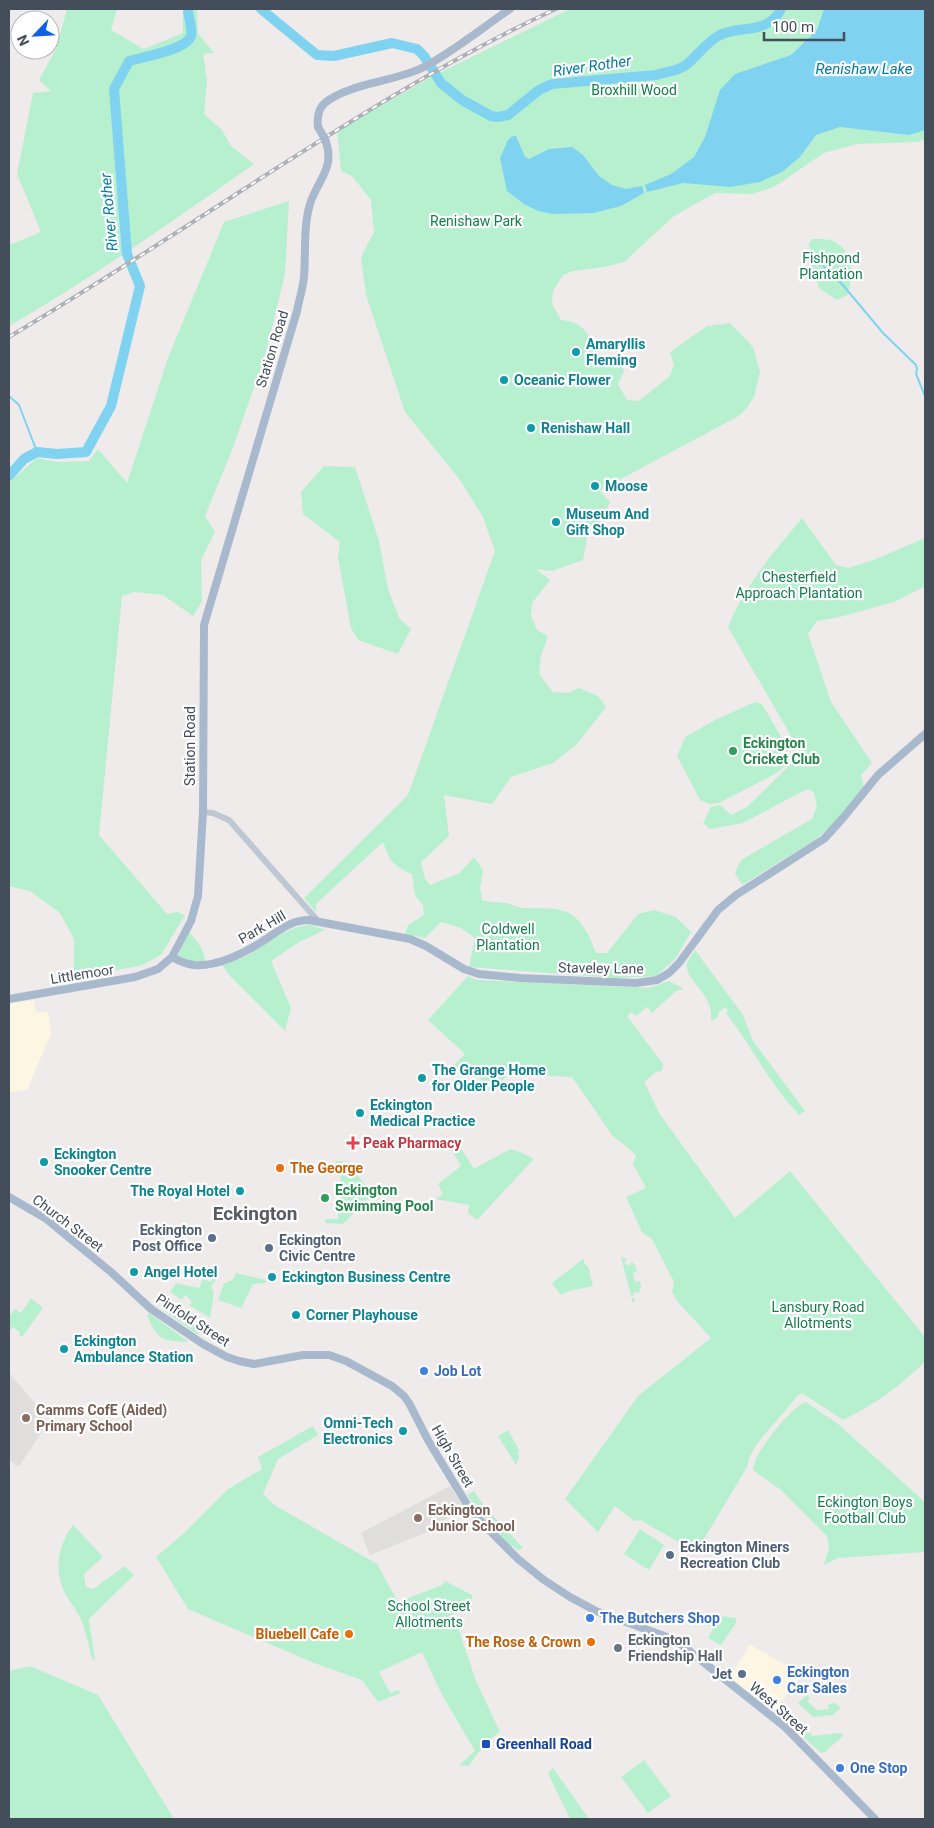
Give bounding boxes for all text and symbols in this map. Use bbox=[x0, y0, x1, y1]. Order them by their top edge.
north arrow bbox=[10, 10, 60, 60]
scale bar bbox=[764, 10, 844, 42]
text: 100 m bbox=[772, 18, 814, 36]
text: N bbox=[14, 33, 33, 48]
water label: River Rother bbox=[552, 51, 633, 80]
water label: Renishaw Lake bbox=[815, 60, 913, 78]
park label: Broxhill Wood bbox=[591, 82, 677, 98]
water label: River Rother bbox=[97, 171, 121, 252]
park label: Renishaw Park bbox=[430, 213, 523, 229]
park label: Fishpond Plantation bbox=[799, 250, 863, 282]
street label: Station Road bbox=[253, 308, 291, 390]
place label: Amaryllis Fleming bbox=[586, 336, 645, 368]
marker: Amaryllis Fleming bbox=[570, 346, 582, 358]
place label: Oceanic Flower bbox=[514, 372, 611, 388]
marker: Oceanic Flower bbox=[498, 374, 510, 386]
place label: Renishaw Hall bbox=[541, 420, 630, 436]
marker: Renishaw Hall bbox=[525, 422, 537, 434]
place label: Moose bbox=[605, 478, 648, 494]
marker: Moose bbox=[589, 480, 601, 492]
place label: Museum And Gift Shop bbox=[566, 506, 649, 538]
marker: Museum And Gift Shop bbox=[550, 516, 562, 528]
park label: Chesterfield Approach Plantation bbox=[735, 569, 863, 601]
street label: Station Road bbox=[182, 706, 198, 786]
place label: Eckington Cricket Club bbox=[743, 735, 820, 767]
marker: Eckington Cricket Club bbox=[727, 745, 739, 757]
street label: Park Hill bbox=[236, 907, 288, 947]
park label: Coldwell Plantation bbox=[476, 921, 540, 953]
street label: Staveley Lane bbox=[558, 959, 644, 977]
street label: Littlemoor bbox=[49, 961, 115, 987]
place label: The Grange Home for Older People bbox=[432, 1062, 546, 1094]
marker: The Grange Home for Older People bbox=[416, 1072, 428, 1084]
place label: Eckington Medical Practice bbox=[370, 1097, 476, 1129]
marker: Eckington Medical Practice bbox=[354, 1107, 366, 1119]
place label: Peak Pharmacy bbox=[363, 1135, 462, 1151]
marker: Peak Pharmacy bbox=[347, 1137, 359, 1149]
place label: Eckington Snooker Centre bbox=[54, 1146, 152, 1178]
marker: Eckington Snooker Centre bbox=[38, 1156, 50, 1168]
place label: The George bbox=[290, 1160, 364, 1176]
marker: The George bbox=[274, 1162, 286, 1174]
place label: Eckington Swimming Pool bbox=[335, 1182, 433, 1214]
place label: The Royal Hotel bbox=[130, 1183, 230, 1199]
marker: The Royal Hotel bbox=[234, 1185, 246, 1197]
street label: Church Street bbox=[29, 1191, 107, 1255]
marker: Eckington Swimming Pool bbox=[319, 1192, 331, 1204]
district label: Eckington bbox=[213, 1202, 297, 1225]
place label: Eckington Post Office bbox=[132, 1222, 202, 1254]
marker: Eckington Post Office bbox=[206, 1232, 218, 1244]
place label: Eckington Civic Centre bbox=[279, 1232, 356, 1264]
marker: Eckington Civic Centre bbox=[263, 1242, 275, 1254]
place label: Angel Hotel bbox=[144, 1264, 218, 1280]
marker: Angel Hotel bbox=[128, 1266, 140, 1278]
place label: Eckington Business Centre bbox=[282, 1269, 451, 1285]
marker: Eckington Business Centre bbox=[266, 1271, 278, 1283]
street label: Pinfold Street bbox=[153, 1290, 233, 1350]
park label: Lansbury Road Allotments bbox=[772, 1299, 864, 1331]
place label: Corner Playhouse bbox=[306, 1307, 418, 1323]
marker: Corner Playhouse bbox=[290, 1309, 302, 1321]
place label: Eckington Ambulance Station bbox=[74, 1333, 194, 1365]
marker: Eckington Ambulance Station bbox=[58, 1343, 70, 1355]
place label: Job Lot bbox=[434, 1363, 482, 1379]
marker: Job Lot bbox=[418, 1365, 430, 1377]
place label: Camms CofE (Aided) Primary School bbox=[36, 1402, 167, 1434]
marker: Camms CofE (Aided) Primary School bbox=[20, 1412, 32, 1424]
place label: Omni-Tech Electronics bbox=[323, 1415, 393, 1447]
street label: High Street bbox=[429, 1422, 477, 1490]
marker: Omni-Tech Electronics bbox=[397, 1425, 409, 1437]
park label: Eckington Boys Football Club bbox=[817, 1494, 913, 1526]
place label: Eckington Junior School bbox=[428, 1502, 515, 1534]
marker: Eckington Junior School bbox=[412, 1512, 424, 1524]
place label: Eckington Miners Recreation Club bbox=[680, 1539, 790, 1571]
marker: Eckington Miners Recreation Club bbox=[664, 1549, 676, 1561]
park label: School Street Allotments bbox=[387, 1598, 471, 1630]
place label: The Butchers Shop bbox=[600, 1610, 720, 1626]
marker: The Butchers Shop bbox=[584, 1612, 596, 1624]
place label: Bluebell Cafe bbox=[256, 1626, 339, 1642]
marker: Bluebell Cafe bbox=[343, 1628, 355, 1640]
place label: Eckington Friendship Hall bbox=[628, 1632, 723, 1664]
place label: The Rose & Crown bbox=[466, 1634, 581, 1650]
marker: The Rose & Crown bbox=[585, 1636, 597, 1648]
marker: Eckington Friendship Hall bbox=[612, 1642, 624, 1654]
place label: Eckington Car Sales bbox=[787, 1664, 850, 1696]
place label: Jet bbox=[712, 1666, 732, 1682]
marker: Jet bbox=[736, 1668, 748, 1680]
marker: Eckington Car Sales bbox=[771, 1674, 783, 1686]
street label: West Street bbox=[747, 1678, 812, 1738]
place label: Greenhall Road bbox=[496, 1736, 592, 1752]
marker: Greenhall Road bbox=[480, 1738, 492, 1750]
place label: One Stop bbox=[850, 1760, 908, 1776]
marker: One Stop bbox=[834, 1762, 846, 1774]

